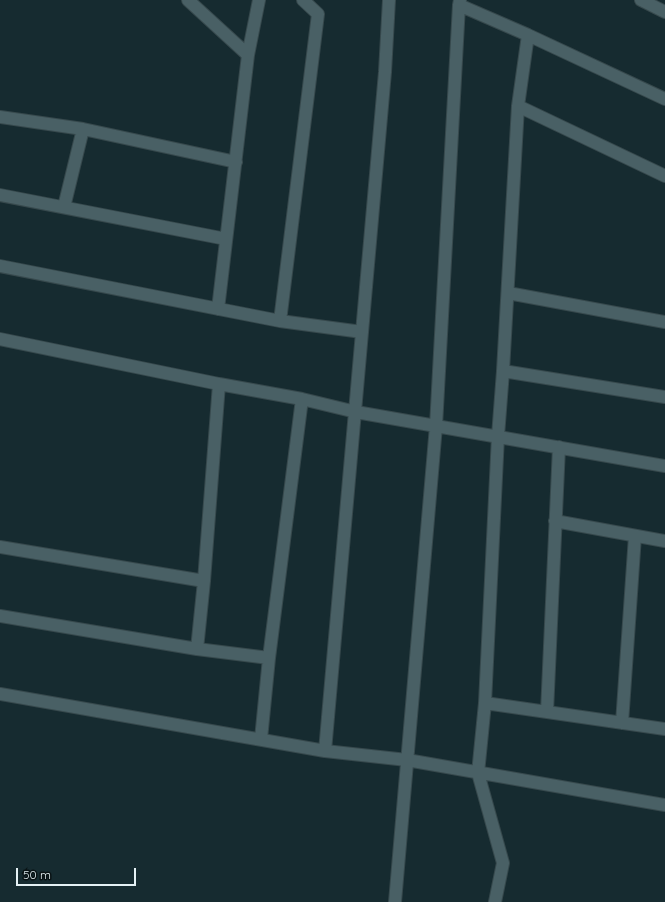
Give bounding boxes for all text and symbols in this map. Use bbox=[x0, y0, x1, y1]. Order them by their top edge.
scale bar bbox=[18, 860, 138, 886]
text: 50 m bbox=[23, 867, 51, 882]

